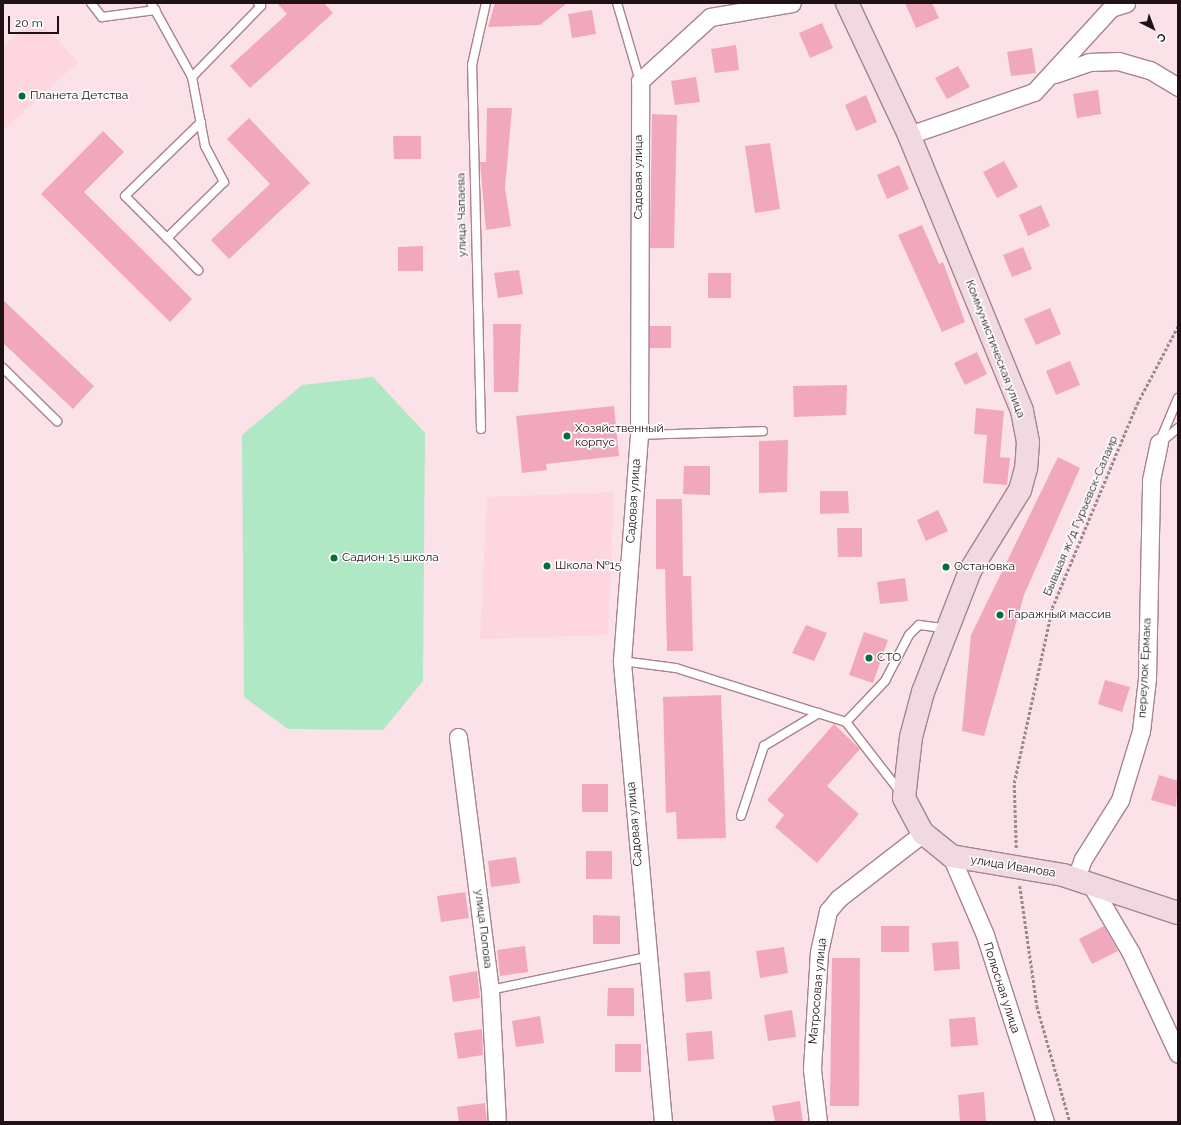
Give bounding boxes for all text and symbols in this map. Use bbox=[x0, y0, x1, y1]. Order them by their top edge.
scale bar bbox=[10, 8, 61, 34]
north arrow bbox=[1133, 8, 1173, 48]
text: 20 m bbox=[15, 16, 43, 30]
text: С bbox=[1154, 30, 1169, 45]
place label: Планета Детства bbox=[30, 89, 128, 103]
marker: Планета Детства bbox=[17, 91, 27, 101]
street label: Садовая улица bbox=[632, 134, 646, 220]
street label: улица Чапаева bbox=[454, 173, 470, 257]
street label: Коммунистическая улица bbox=[962, 278, 1028, 420]
place label: Хозяйственный корпус bbox=[575, 422, 664, 450]
marker: Хозяйственный корпус bbox=[562, 431, 572, 441]
street label: Бывшая ж/д Гурьевск-Салаир bbox=[1041, 434, 1121, 598]
street label: Садовая улица bbox=[624, 458, 644, 544]
place label: Садион 15 школа bbox=[342, 551, 439, 565]
marker: Садион 15 школа bbox=[329, 553, 339, 563]
place label: Школа №15 bbox=[555, 559, 621, 573]
place label: Остановка bbox=[954, 560, 1015, 574]
marker: Школа №15 bbox=[542, 561, 552, 571]
marker: Остановка bbox=[941, 562, 951, 572]
place label: Гаражный массив bbox=[1008, 608, 1111, 622]
marker: Гаражный массив bbox=[995, 610, 1005, 620]
street label: переулок Ермака bbox=[1135, 618, 1155, 718]
place label: СТО bbox=[877, 651, 901, 665]
marker: СТО bbox=[864, 653, 874, 663]
street label: Садовая улица bbox=[624, 781, 646, 867]
street label: улица Иванова bbox=[969, 853, 1057, 881]
street label: улица Попова bbox=[471, 889, 495, 969]
street label: Матросовая улица bbox=[806, 937, 830, 1045]
street label: Полюсная улица bbox=[979, 940, 1023, 1036]

